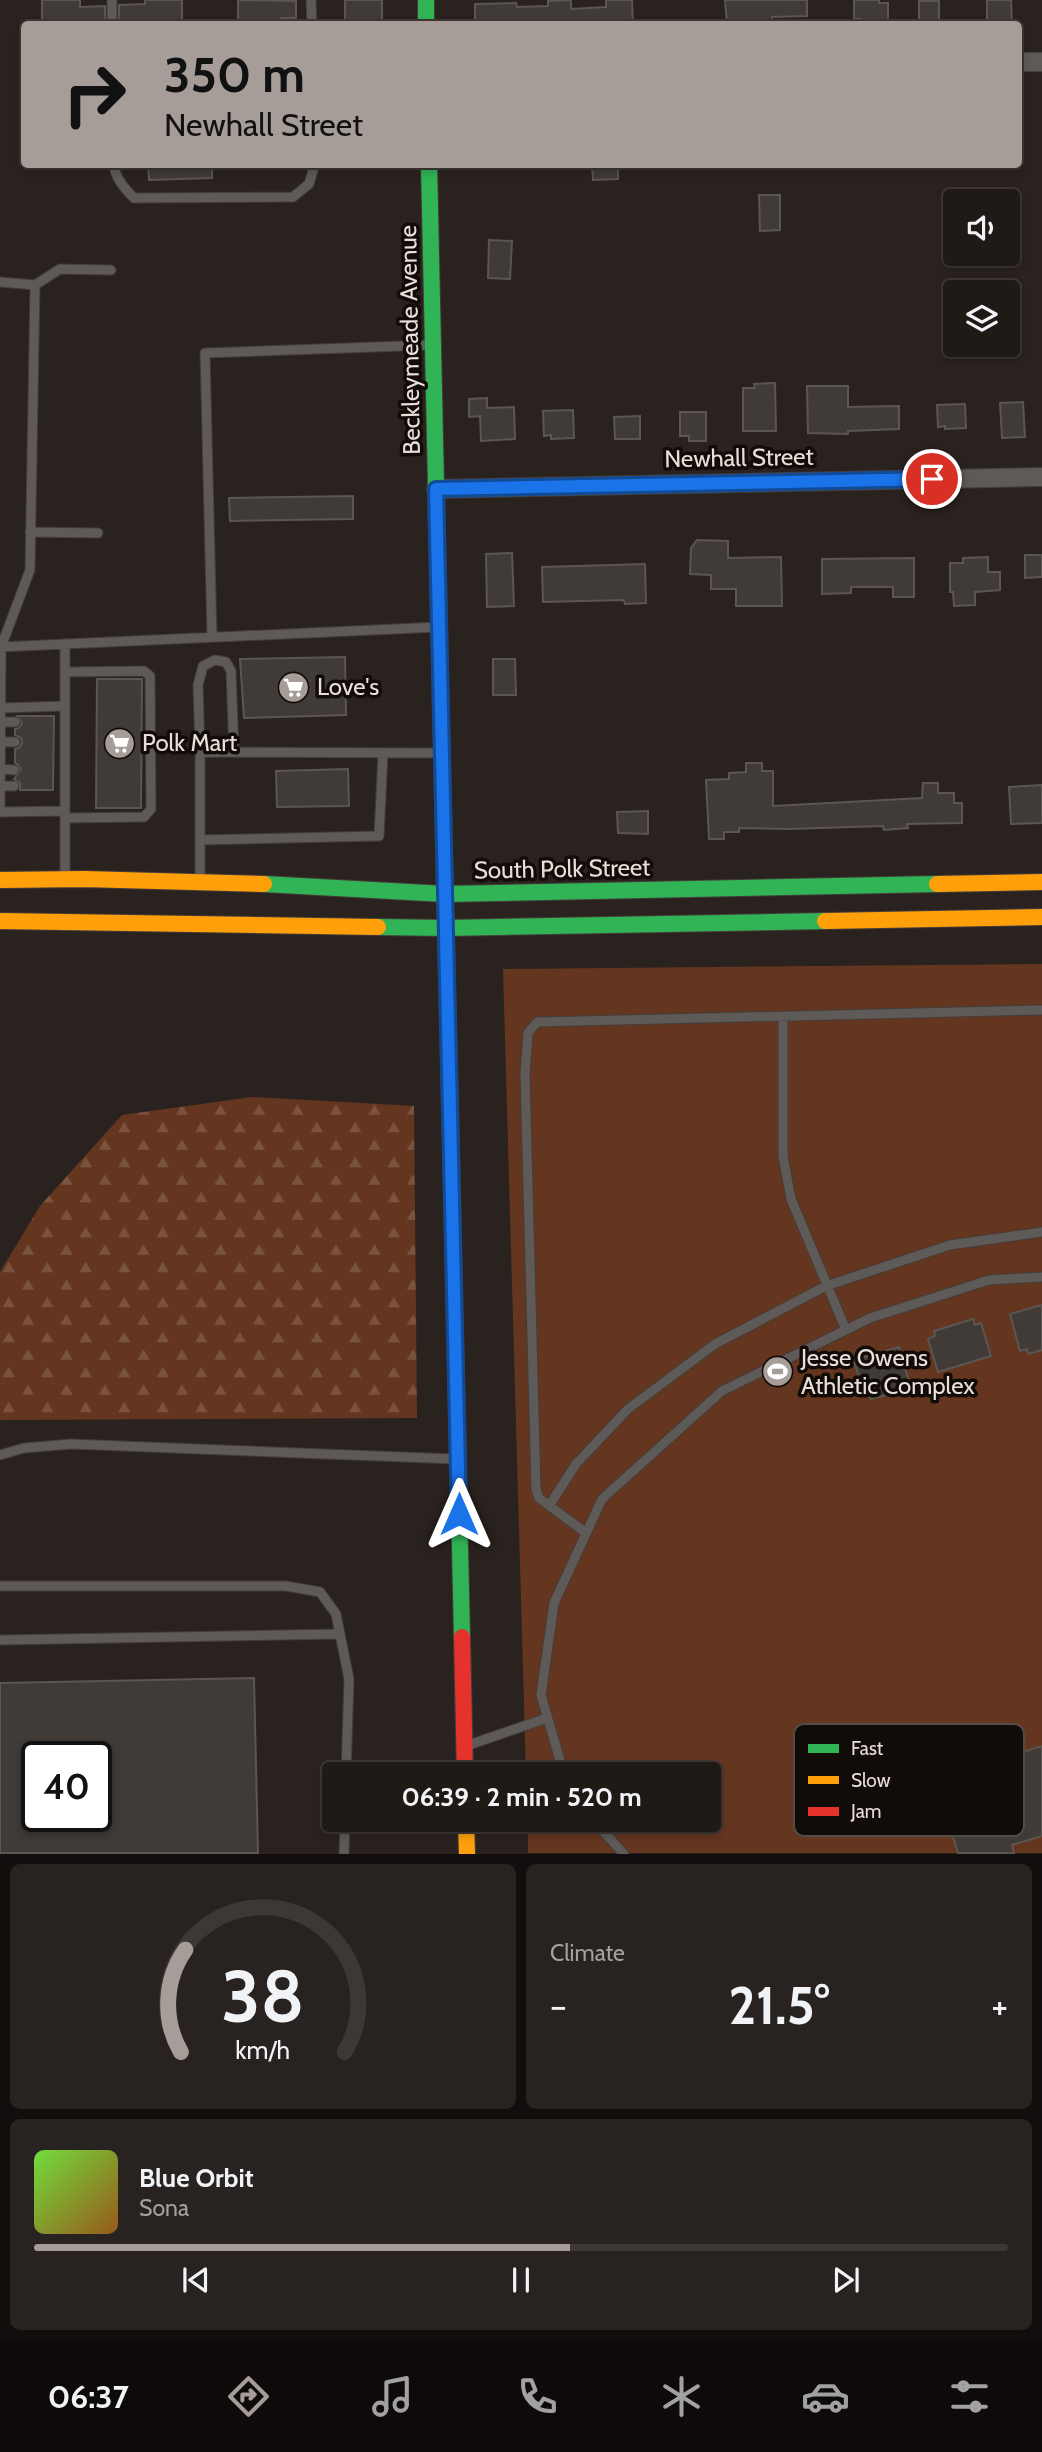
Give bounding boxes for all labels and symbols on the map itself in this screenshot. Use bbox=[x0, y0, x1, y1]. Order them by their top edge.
street label: Beckleymeade Avenue bbox=[393, 225, 426, 455]
street label: Newhall Street bbox=[664, 442, 814, 473]
pin bbox=[902, 449, 962, 509]
supermarket icon: Love's bbox=[277, 670, 311, 704]
place label: Love's bbox=[317, 672, 379, 701]
supermarket icon: Polk Mart bbox=[102, 726, 136, 760]
place label: Polk Mart bbox=[142, 728, 237, 757]
street label: South Polk Street bbox=[474, 852, 650, 885]
place label: Jesse Owens Athletic Complex bbox=[800, 1343, 975, 1400]
sports icon: Jesse Owens Athletic Complex bbox=[761, 1355, 795, 1389]
position arrow bbox=[422, 1477, 496, 1551]
legend bbox=[794, 1724, 1024, 1836]
text: Fast bbox=[851, 1737, 884, 1760]
speed limit sign: 40 bbox=[21, 1741, 112, 1832]
text: Slow bbox=[851, 1769, 891, 1792]
text: Jam bbox=[850, 1800, 881, 1823]

